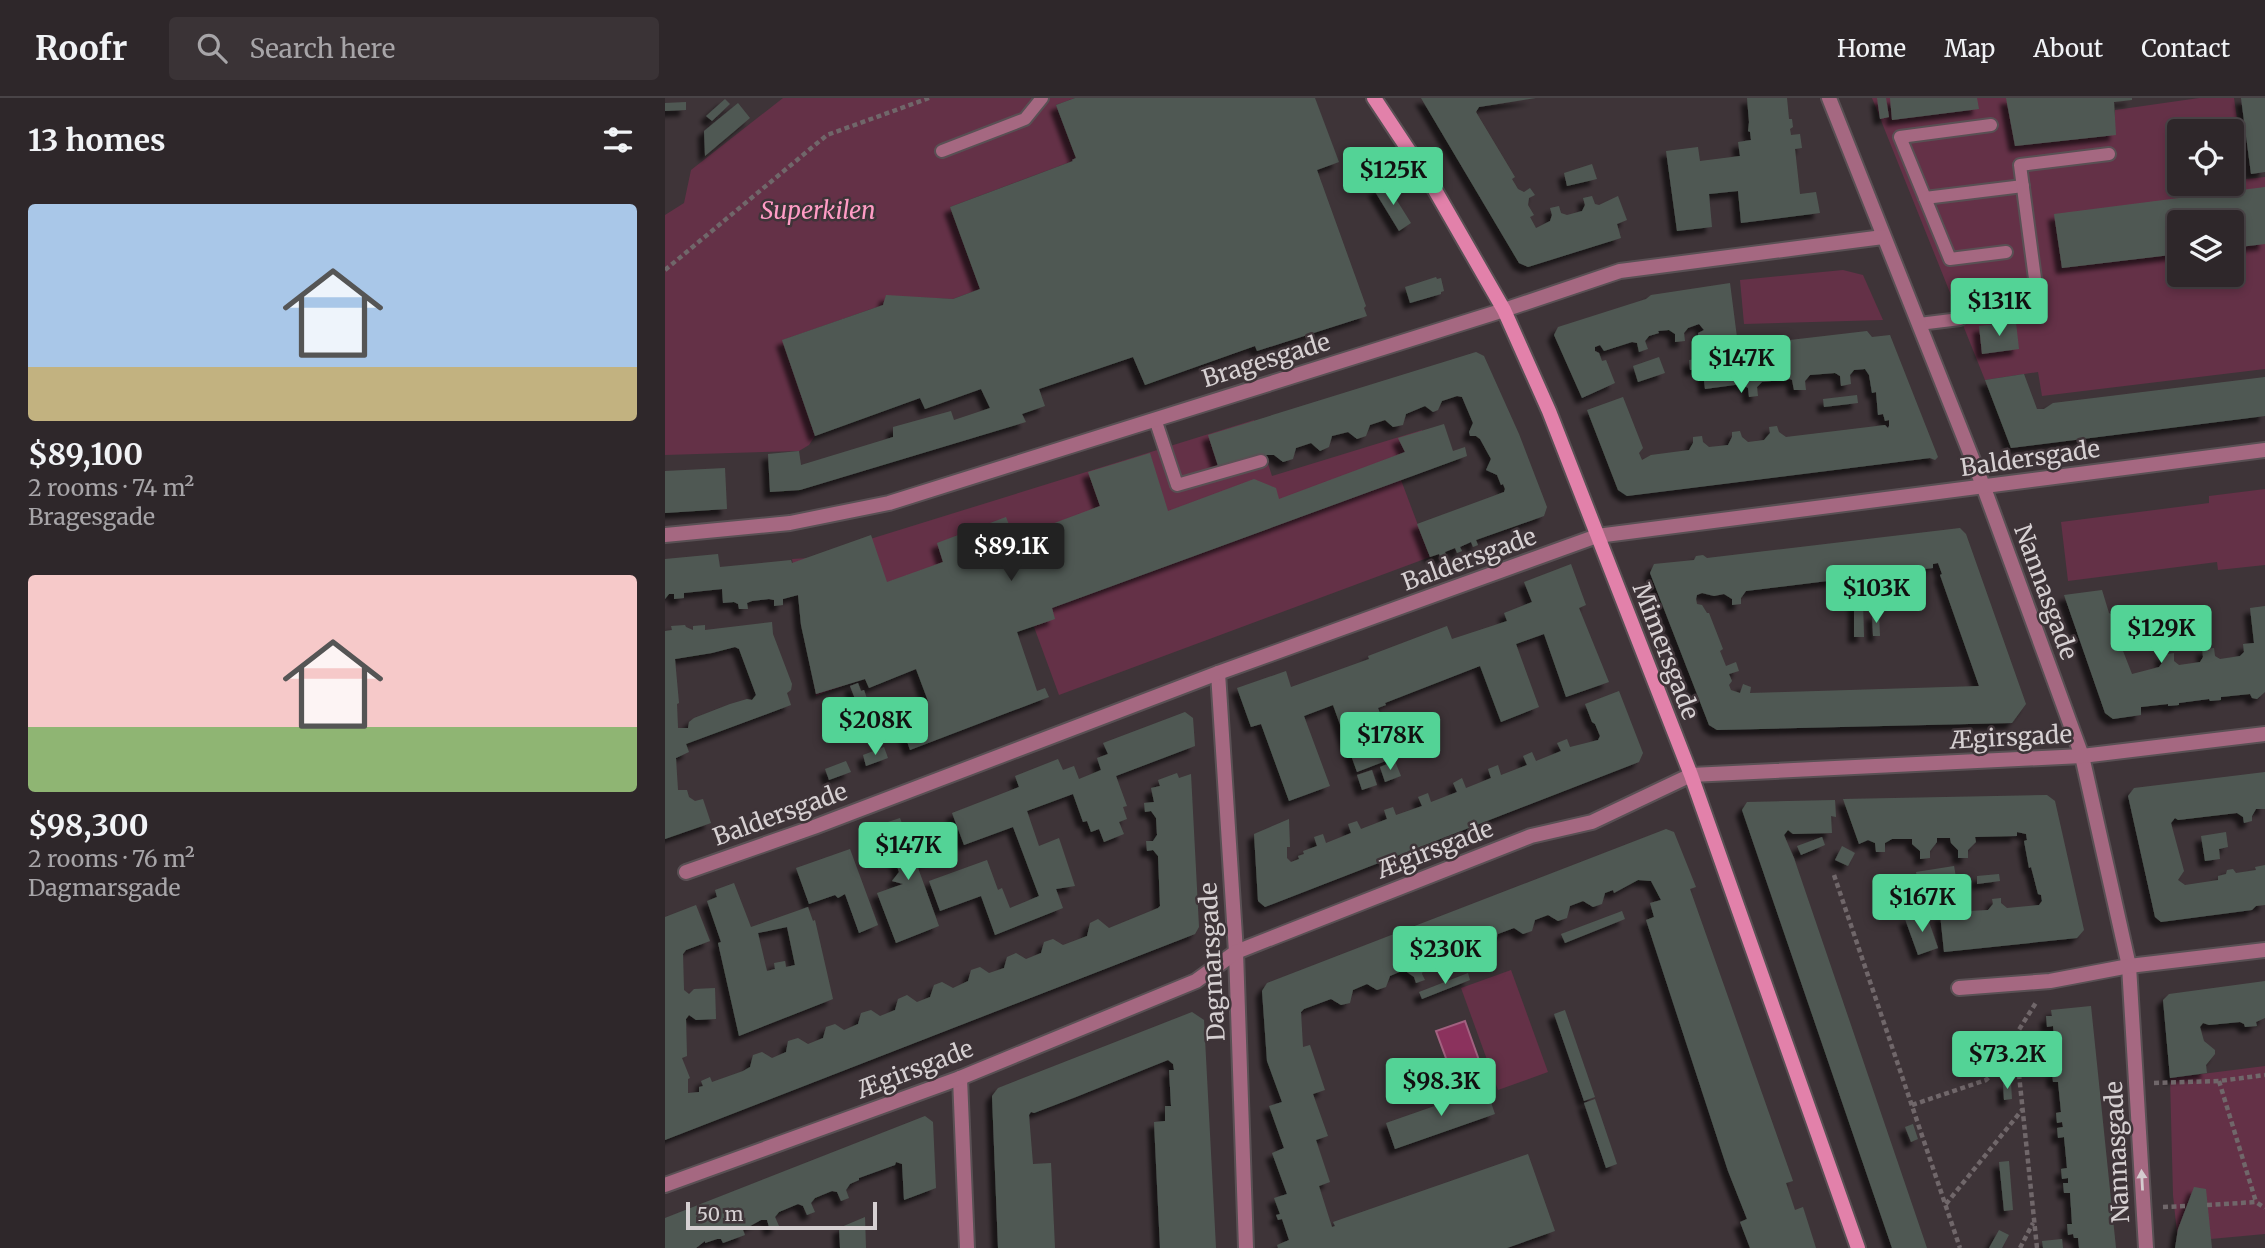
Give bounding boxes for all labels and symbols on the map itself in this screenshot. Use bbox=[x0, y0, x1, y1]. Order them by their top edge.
pin: $125K bbox=[1344, 148, 1442, 207]
park label: Superkilen bbox=[761, 195, 876, 226]
pin: $131K bbox=[1950, 278, 2048, 338]
street label: Bragesgade bbox=[1198, 326, 1334, 394]
pin: $147K bbox=[1692, 336, 1790, 395]
street label: Baldersgade bbox=[1958, 433, 2102, 483]
street label: Baldersgade bbox=[1397, 520, 1541, 598]
street label: Nannasgade bbox=[2007, 520, 2085, 664]
pin: $89.1K bbox=[954, 524, 1068, 583]
pin: $103K bbox=[1827, 566, 1925, 625]
street label: Mimersgade bbox=[1626, 578, 1706, 724]
pin: $129K bbox=[2112, 606, 2210, 665]
pin: $208K bbox=[826, 698, 924, 757]
pin: $178K bbox=[1341, 712, 1439, 772]
street label: Ægirsgade bbox=[1948, 718, 2073, 756]
street label: Baldersgade bbox=[708, 775, 852, 853]
street label: Ægirsgade bbox=[1372, 813, 1498, 886]
pin: $147K bbox=[859, 822, 957, 882]
pin: $167K bbox=[1873, 874, 1971, 934]
street label: Dagmarsgade bbox=[1192, 882, 1232, 1042]
pin: $230K bbox=[1396, 926, 1494, 986]
pin: $73.2K bbox=[1950, 1032, 2064, 1091]
street label: Ægirsgade bbox=[852, 1033, 978, 1106]
pin: $98.3K bbox=[1384, 1058, 1498, 1118]
street label: Nannasgade bbox=[2098, 1080, 2136, 1224]
one-way arrow bbox=[2136, 1169, 2147, 1191]
scale bar bbox=[686, 1199, 877, 1231]

